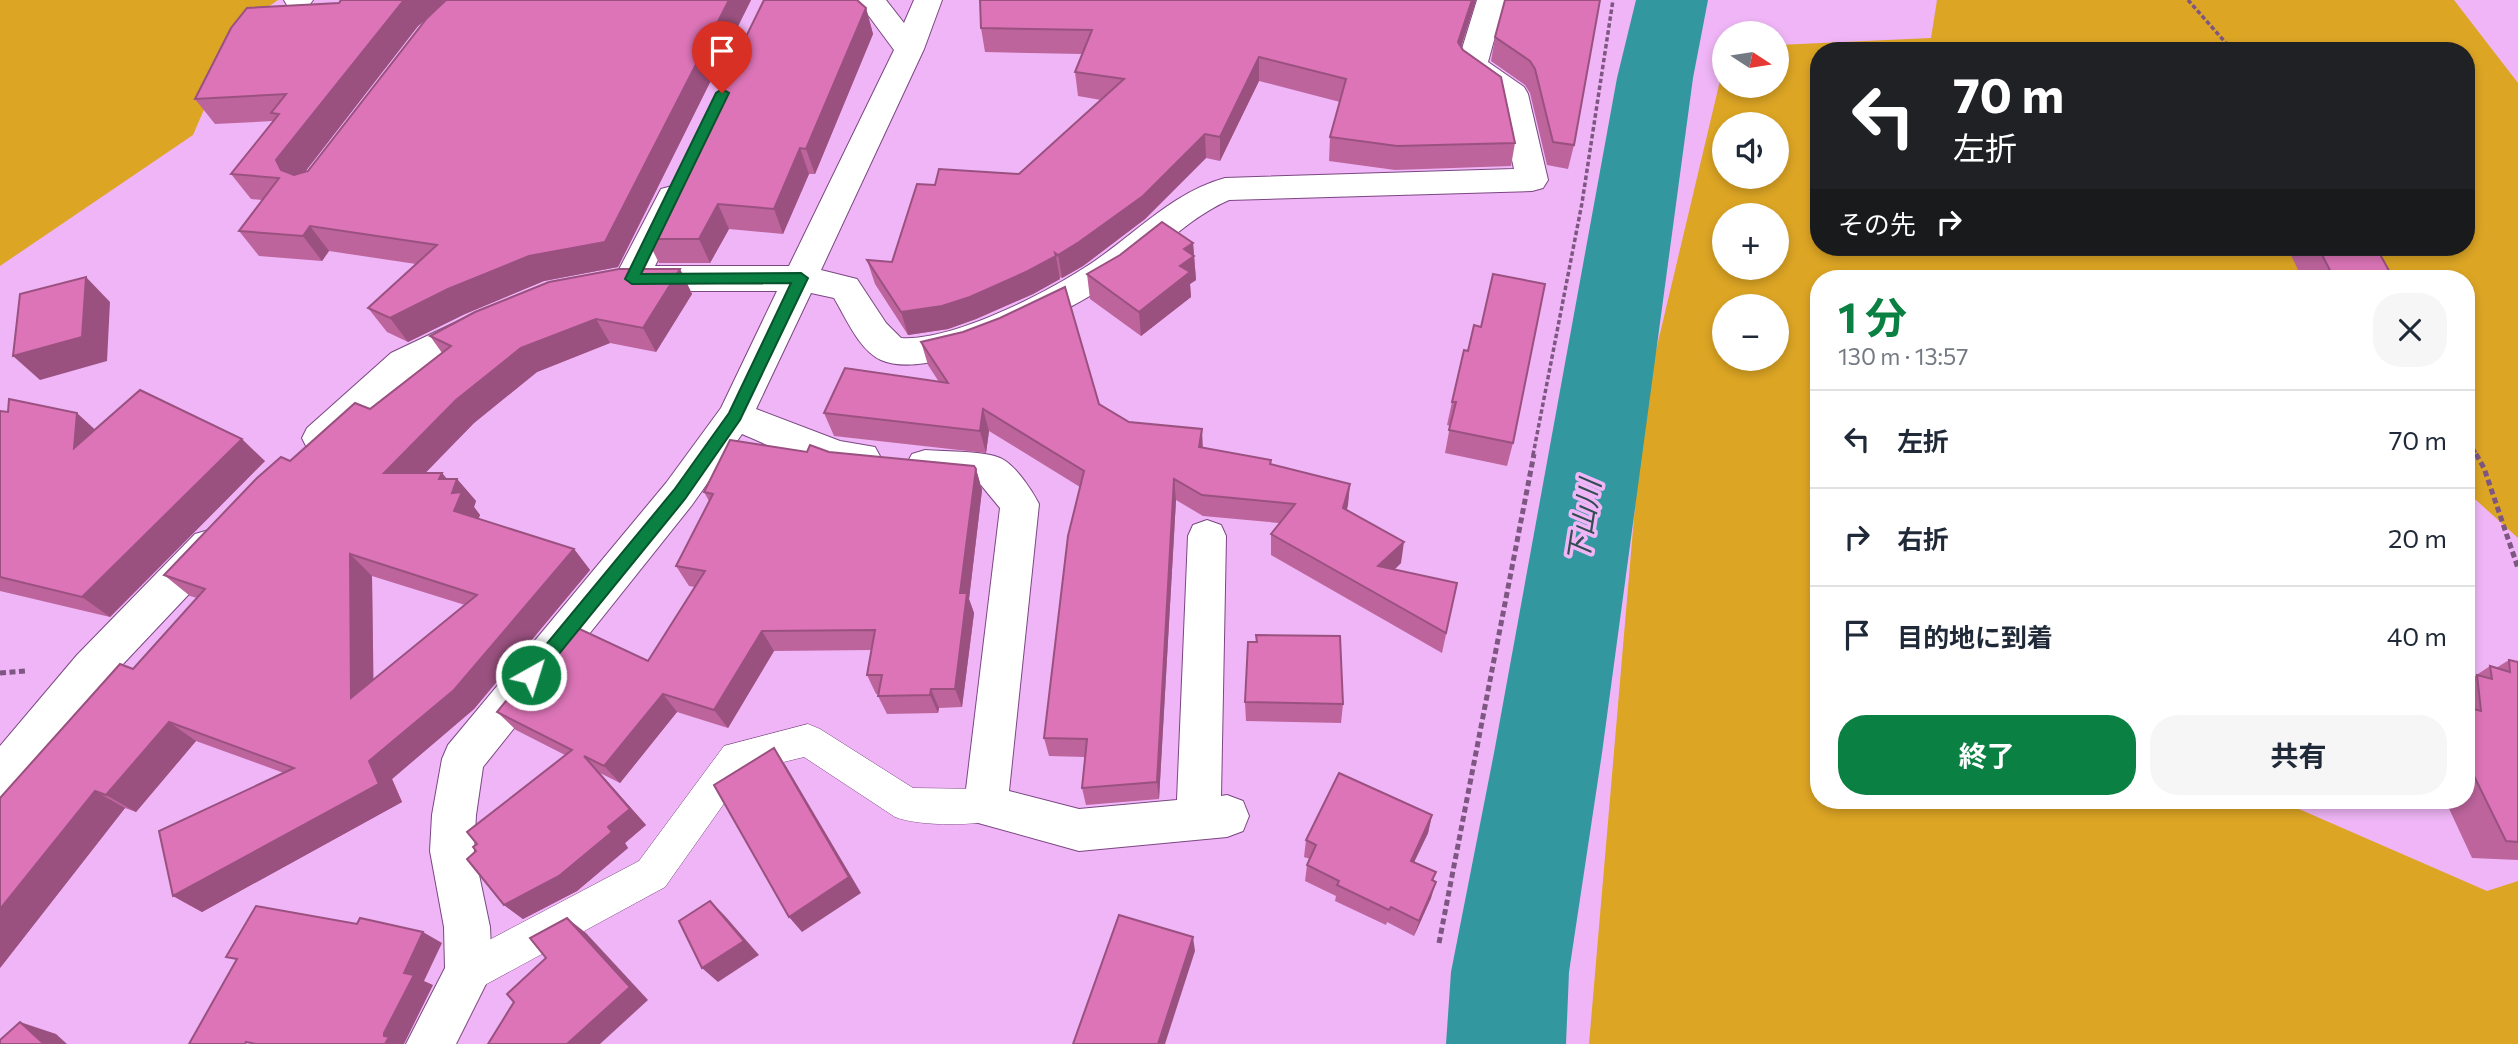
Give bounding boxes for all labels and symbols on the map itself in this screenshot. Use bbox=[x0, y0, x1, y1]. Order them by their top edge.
pin bbox=[692, 21, 752, 93]
north arrow bbox=[1712, 21, 1788, 98]
water label: 下山川 bbox=[1560, 474, 1607, 565]
position arrow bbox=[494, 638, 568, 712]

